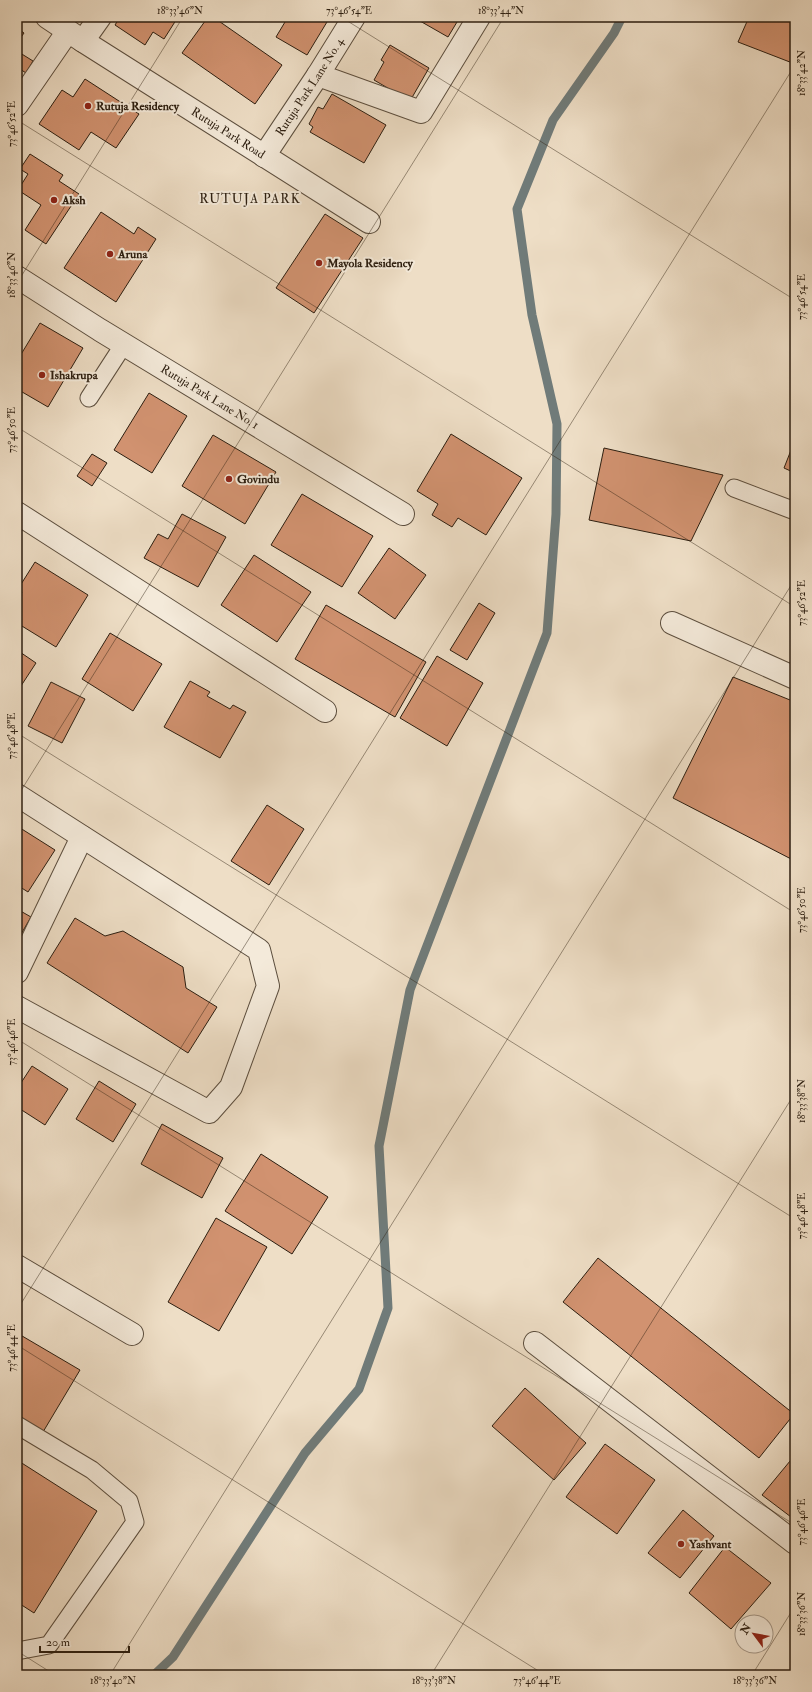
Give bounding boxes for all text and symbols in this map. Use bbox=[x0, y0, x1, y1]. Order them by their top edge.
text: 18°33'46"N bbox=[157, 5, 203, 17]
text: 73°46'54"E bbox=[326, 5, 372, 17]
text: 18°33'44"N bbox=[478, 5, 524, 17]
street label: Rutuja Park Lane No. 4 bbox=[272, 34, 348, 139]
text: 18°33'42"N bbox=[796, 50, 808, 96]
place label: Rutuja Residency bbox=[96, 99, 180, 114]
text: 73°46'52"E bbox=[6, 101, 18, 147]
marker: Rutuja Residency bbox=[83, 101, 93, 111]
street label: Rutuja Park Road bbox=[188, 104, 268, 162]
district label: RUTUJA PARK bbox=[199, 191, 301, 207]
place label: Aksh bbox=[61, 193, 86, 208]
marker: Aksh bbox=[49, 195, 59, 205]
place label: Aruna bbox=[117, 247, 148, 262]
marker: Aruna bbox=[105, 249, 115, 259]
text: 18°33'46"N bbox=[6, 252, 18, 298]
place label: Mayola Residency bbox=[326, 256, 413, 271]
marker: Mayola Residency bbox=[314, 258, 324, 268]
text: 73°46'54"E bbox=[796, 274, 808, 320]
street label: Rutuja Park Lane No. 1 bbox=[158, 362, 261, 433]
place label: Ishakrupa bbox=[50, 368, 99, 383]
marker: Ishakrupa bbox=[37, 370, 47, 380]
text: 73°46'50"E bbox=[6, 407, 18, 453]
place label: Govindu bbox=[237, 472, 280, 487]
marker: Govindu bbox=[224, 474, 234, 484]
text: 73°46'52"E bbox=[796, 580, 808, 626]
text: 73°46'48"E bbox=[6, 713, 18, 759]
text: 73°46'50"E bbox=[796, 887, 808, 933]
text: 73°46'46"E bbox=[6, 1019, 18, 1065]
text: 18°33'38"N bbox=[796, 1079, 808, 1123]
text: 73°46'48"E bbox=[796, 1193, 808, 1239]
text: 73°46'44"E bbox=[6, 1324, 18, 1372]
text: 73°46'46"E bbox=[796, 1499, 808, 1545]
place label: Yashvant bbox=[688, 1537, 731, 1552]
marker: Yashvant bbox=[676, 1539, 686, 1549]
text: 18°33'36"N bbox=[796, 1592, 808, 1636]
north arrow bbox=[734, 1614, 774, 1654]
text: N bbox=[737, 1620, 755, 1637]
scale bar bbox=[40, 1628, 129, 1654]
text: 20 m bbox=[46, 1635, 71, 1650]
text: 18°33'40"N bbox=[90, 1675, 136, 1687]
text: 18°33'38"N bbox=[412, 1675, 456, 1687]
text: 73°46'44"E bbox=[513, 1675, 561, 1687]
text: 18°33'36"N bbox=[733, 1675, 777, 1687]

